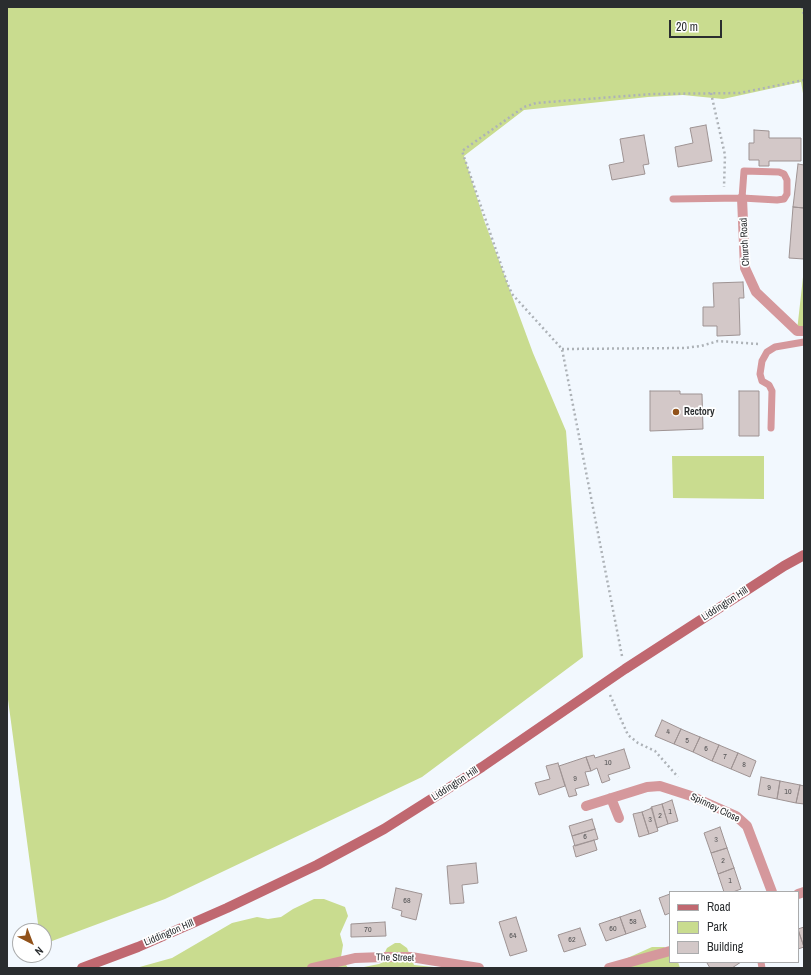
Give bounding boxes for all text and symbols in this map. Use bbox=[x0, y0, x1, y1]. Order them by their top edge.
scale bar bbox=[671, 12, 724, 38]
text: 20 m bbox=[676, 19, 698, 35]
street label: Church Road bbox=[738, 218, 752, 266]
place label: Rectory bbox=[684, 406, 715, 418]
marker: Rectory bbox=[671, 407, 681, 417]
street label: Liddington Hill bbox=[700, 585, 750, 623]
house number: 4 bbox=[666, 727, 670, 737]
house number: 5 bbox=[685, 736, 689, 746]
house number: 6 bbox=[704, 744, 708, 754]
house number: 7 bbox=[723, 752, 727, 762]
house number: 10 bbox=[604, 758, 612, 768]
house number: 8 bbox=[742, 760, 746, 770]
street label: Liddington Hill bbox=[430, 765, 480, 803]
house number: 9 bbox=[573, 774, 577, 784]
house number: 9 bbox=[767, 783, 771, 793]
house number: 10 bbox=[784, 787, 792, 797]
street label: Spinney Close bbox=[688, 791, 742, 825]
house number: 1 bbox=[668, 807, 672, 817]
house number: 2 bbox=[658, 811, 662, 821]
house number: 3 bbox=[648, 815, 652, 825]
house number: 6 bbox=[583, 832, 587, 842]
house number: 3 bbox=[714, 835, 718, 845]
house number: 2 bbox=[721, 856, 725, 866]
house number: 1 bbox=[728, 876, 732, 886]
legend bbox=[669, 891, 799, 963]
house number: 68 bbox=[403, 896, 411, 906]
text: Road bbox=[707, 899, 731, 915]
street label: Liddington Hill bbox=[142, 917, 196, 949]
house number: 58 bbox=[629, 917, 637, 927]
text: Park bbox=[707, 919, 727, 935]
north arrow bbox=[12, 923, 52, 963]
house number: 60 bbox=[609, 924, 617, 934]
house number: 70 bbox=[364, 925, 372, 935]
house number: 64 bbox=[509, 931, 517, 941]
house number: 62 bbox=[568, 935, 576, 945]
text: Building bbox=[707, 939, 743, 955]
text: N bbox=[32, 944, 46, 959]
street label: The Street bbox=[376, 952, 414, 964]

